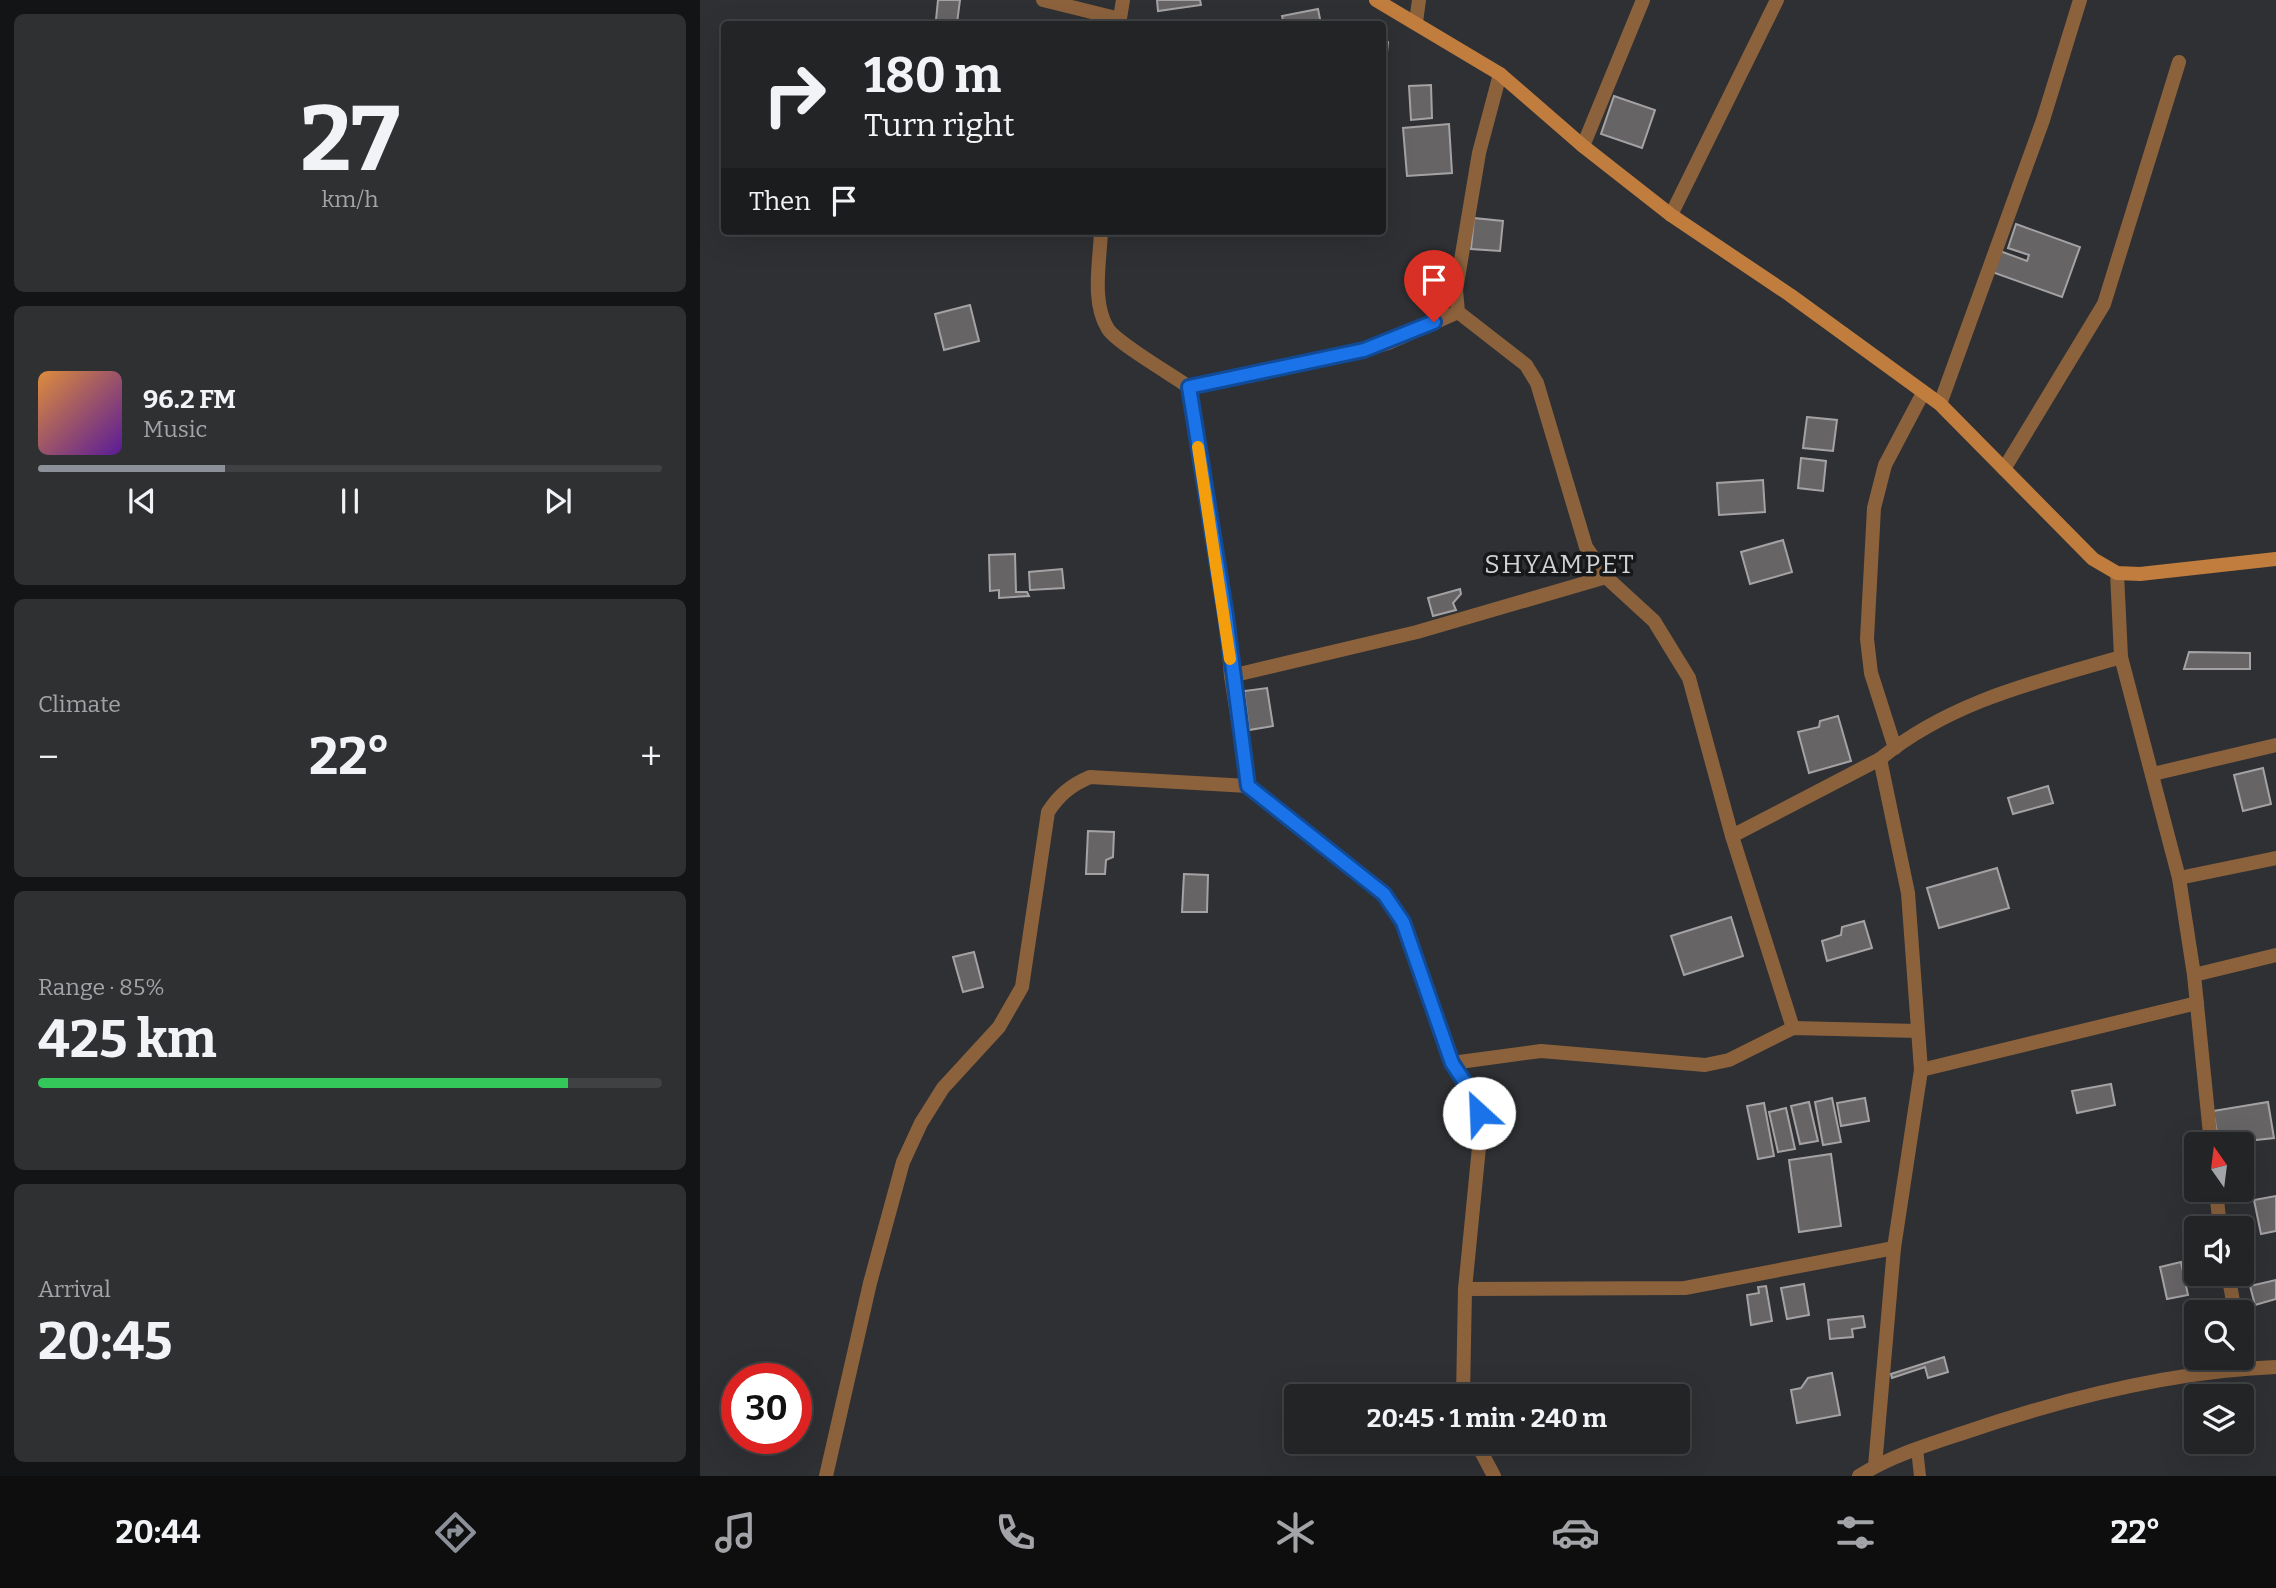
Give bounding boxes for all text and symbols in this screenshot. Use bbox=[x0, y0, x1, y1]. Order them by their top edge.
text: 180 m bbox=[864, 46, 1001, 105]
icon: right bbox=[749, 49, 840, 140]
text: 27 bbox=[300, 85, 400, 194]
text: Turn right bbox=[864, 106, 1015, 144]
icon: arrive bbox=[825, 182, 863, 220]
text: km/h bbox=[322, 185, 378, 213]
text: Then bbox=[749, 186, 811, 217]
pin bbox=[1404, 250, 1464, 322]
icon: arrive bbox=[1415, 261, 1453, 299]
text: 96.2 FM bbox=[143, 384, 236, 415]
text: Music bbox=[143, 415, 207, 443]
icon: previous bbox=[123, 482, 161, 520]
icon: pause bbox=[331, 482, 369, 520]
icon: next bbox=[539, 482, 577, 520]
district label: SHYAMPET bbox=[1484, 549, 1636, 580]
text: Climate bbox=[38, 690, 121, 718]
text: 22° bbox=[309, 725, 390, 788]
text: − bbox=[38, 734, 59, 780]
text: + bbox=[640, 734, 662, 780]
text: Range · 85% bbox=[38, 973, 165, 1001]
text: 425 km bbox=[38, 1008, 217, 1071]
position arrow bbox=[1442, 1076, 1516, 1150]
north arrow bbox=[2184, 1132, 2254, 1202]
map controls bbox=[2184, 1132, 2254, 1454]
button: sound bbox=[2184, 1216, 2254, 1286]
text: Arrival bbox=[38, 1275, 111, 1303]
button: search bbox=[2184, 1300, 2254, 1370]
text: 20:45 bbox=[38, 1310, 173, 1373]
speed limit sign: 30 bbox=[721, 1363, 812, 1454]
button: layers bbox=[2184, 1384, 2254, 1454]
text: 20:45 · 1 min · 240 m bbox=[1367, 1403, 1607, 1434]
icon: directions bbox=[431, 1508, 480, 1557]
icon: music bbox=[711, 1508, 760, 1557]
icon: phone bbox=[991, 1508, 1040, 1557]
icon: climate bbox=[1271, 1508, 1320, 1557]
icon: car bbox=[1551, 1508, 1600, 1557]
icon: filters bbox=[1831, 1508, 1880, 1557]
text: 20:44 bbox=[115, 1513, 201, 1551]
text: 22° bbox=[2110, 1513, 2161, 1551]

